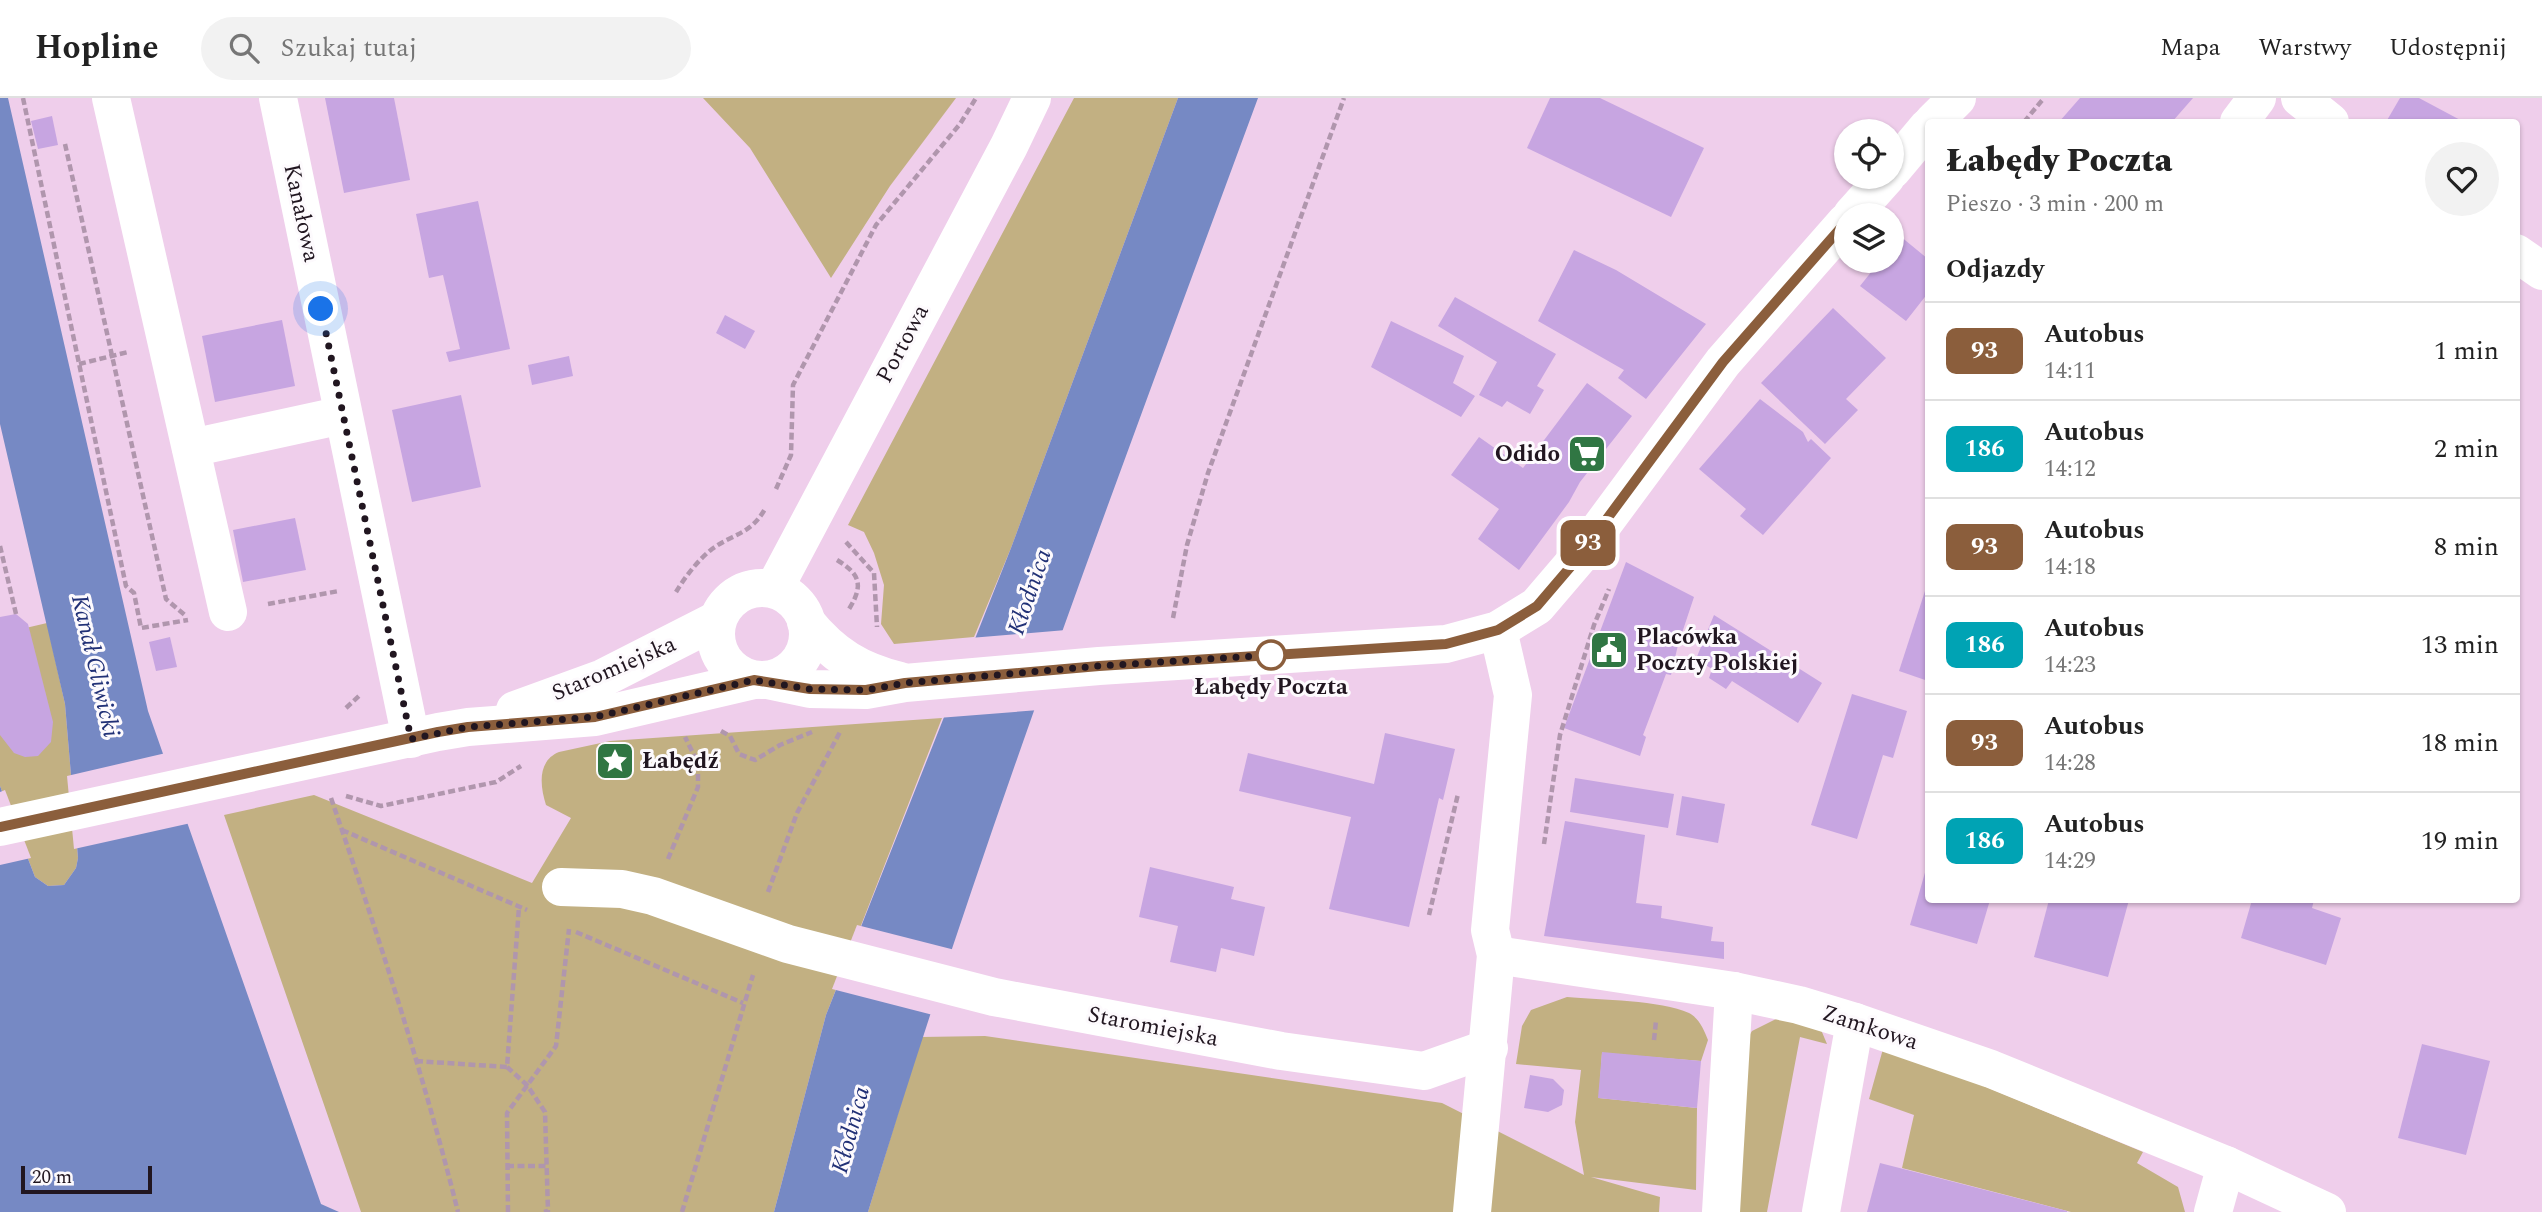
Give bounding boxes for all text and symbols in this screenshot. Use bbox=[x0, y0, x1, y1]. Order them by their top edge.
search box bbox=[201, 17, 691, 80]
text: Hopline bbox=[35, 23, 159, 73]
text: Szukaj tutaj bbox=[281, 28, 417, 68]
icon: search bbox=[225, 29, 263, 67]
text: Mapa bbox=[2160, 30, 2220, 66]
text: Warstwy bbox=[2258, 30, 2351, 66]
text: Udostępnij bbox=[2389, 30, 2507, 66]
map controls bbox=[1834, 119, 1904, 273]
button: locate bbox=[1834, 119, 1904, 189]
text: Łabędy Poczta bbox=[1946, 136, 2172, 186]
button: heart bbox=[2425, 142, 2499, 216]
street label: Kanałowa bbox=[274, 161, 328, 265]
text: Pieszo · 3 min · 200 m bbox=[1946, 187, 2164, 222]
button: layers bbox=[1834, 203, 1904, 273]
text: Odjazdy bbox=[1946, 249, 2044, 289]
your location bbox=[303, 291, 338, 326]
street label: Portowa bbox=[868, 298, 938, 390]
text: Autobus bbox=[2044, 314, 2145, 354]
text: 1 min bbox=[2434, 331, 2499, 371]
text: 93 bbox=[1971, 333, 1998, 369]
text: 14:11 bbox=[2044, 354, 2096, 389]
text: Autobus bbox=[2044, 412, 2145, 452]
text: 2 min bbox=[2434, 429, 2499, 469]
text: 186 bbox=[1964, 431, 2005, 467]
supermarket icon: Odido bbox=[1566, 433, 1608, 475]
place label: Odido bbox=[1495, 437, 1560, 472]
text: 14:12 bbox=[2044, 452, 2096, 487]
text: Autobus bbox=[2044, 510, 2145, 550]
line badge: 93 bbox=[1556, 520, 1620, 566]
text: 93 bbox=[1575, 525, 1601, 561]
text: 8 min bbox=[2434, 527, 2499, 567]
text: 93 bbox=[1971, 529, 1998, 565]
water label: Kłodnica bbox=[999, 544, 1061, 640]
text: 14:18 bbox=[2044, 550, 2096, 585]
water label: Kanał Gliwicki bbox=[61, 591, 129, 741]
text: Autobus bbox=[2044, 608, 2145, 648]
place label: Placówka Poczty Polskiej bbox=[1636, 620, 1798, 681]
text: 13 min bbox=[2421, 625, 2499, 665]
street label: Staromiejska bbox=[546, 627, 682, 711]
text: 186 bbox=[1964, 627, 2005, 663]
public building icon: Placówka Poczty Polskiej bbox=[1588, 629, 1630, 671]
marker: Łabędy Poczta bbox=[1256, 640, 1286, 670]
text: 14:23 bbox=[2044, 648, 2096, 683]
place label: Łabędy Poczta bbox=[1194, 670, 1348, 705]
text: Autobus bbox=[2044, 706, 2145, 746]
text: 18 min bbox=[2421, 723, 2499, 763]
text: 93 bbox=[1971, 725, 1998, 761]
place icon: Łabędź bbox=[594, 740, 636, 782]
place label: Łabędź bbox=[642, 744, 719, 779]
text: 14:28 bbox=[2044, 746, 2096, 781]
text: Autobus bbox=[2044, 804, 2145, 844]
text: 19 min bbox=[2421, 821, 2499, 861]
text: 186 bbox=[1964, 823, 2005, 859]
text: 14:29 bbox=[2044, 844, 2096, 879]
street label: Zamkowa bbox=[1817, 996, 1923, 1060]
street label: Staromiejska bbox=[1085, 997, 1221, 1057]
water label: Kłodnica bbox=[822, 1083, 880, 1177]
scale bar bbox=[21, 1163, 152, 1195]
text: 20 m bbox=[32, 1163, 72, 1192]

